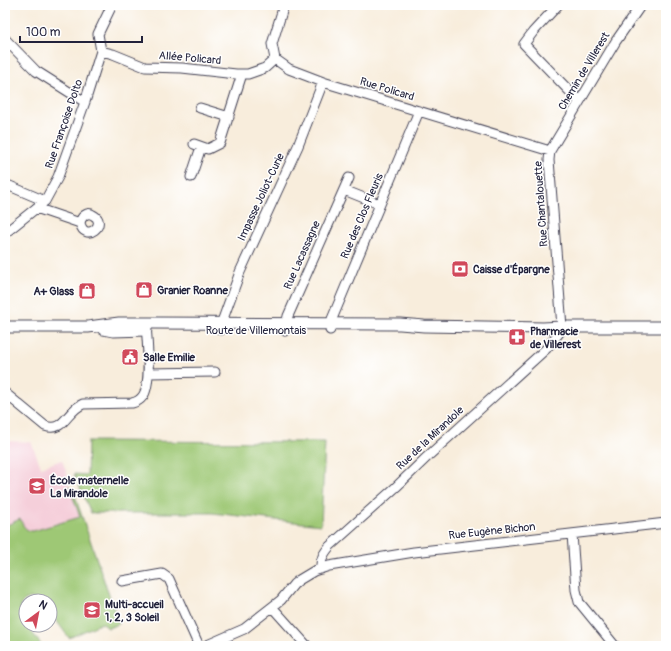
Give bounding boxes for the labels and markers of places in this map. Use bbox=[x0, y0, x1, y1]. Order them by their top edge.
bank icon: Caisse d'Épargne bbox=[450, 259, 470, 279]
place label: Caisse d'Épargne bbox=[473, 262, 550, 276]
shop icon: Granier Roanne bbox=[134, 280, 154, 300]
shop icon: A+ Glass bbox=[77, 281, 97, 301]
place label: Granier Roanne bbox=[157, 284, 228, 297]
place label: A+ Glass bbox=[33, 285, 74, 298]
place label: Pharmacie de Villerest bbox=[530, 325, 582, 351]
pharmacy icon: Pharmacie de Villerest bbox=[507, 327, 527, 347]
public building icon: Salle Emilie bbox=[120, 347, 140, 367]
place label: Salle Emilie bbox=[143, 351, 196, 364]
place label: École maternelle La Mirandole bbox=[50, 473, 129, 500]
school or university icon: École maternelle La Mirandole bbox=[27, 476, 47, 496]
place label: Multi-accueil 1, 2, 3 Soleil bbox=[105, 598, 164, 624]
school or university icon: Multi-accueil 1, 2, 3 Soleil bbox=[82, 600, 102, 620]

